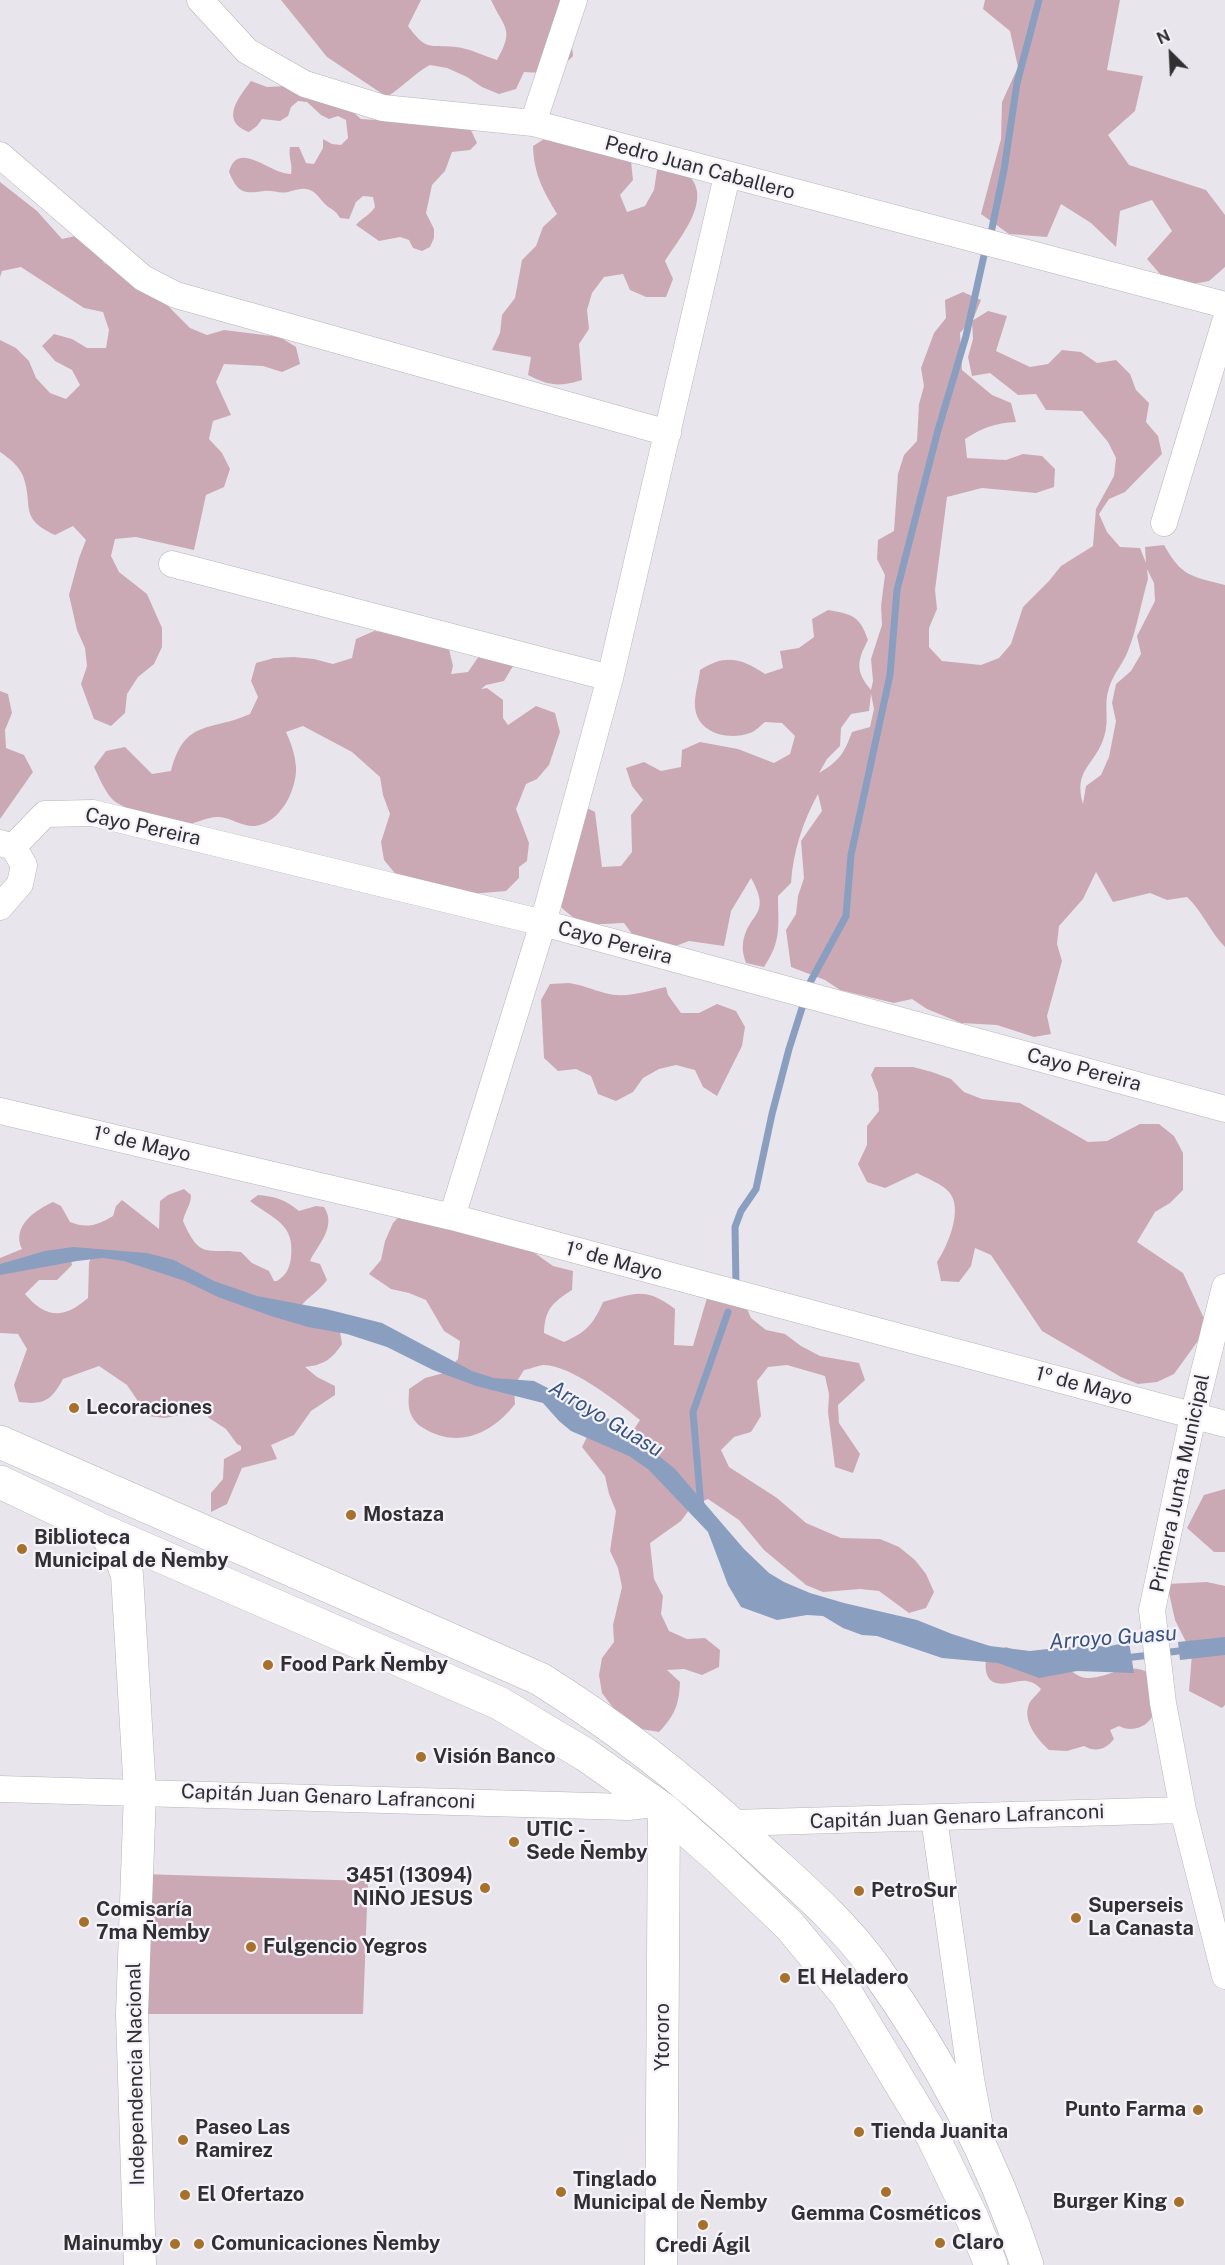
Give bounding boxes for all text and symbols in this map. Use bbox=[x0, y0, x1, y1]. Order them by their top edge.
north arrow bbox=[1141, 24, 1201, 84]
text: N bbox=[1154, 26, 1173, 48]
street label: Pedro Juan Caballero bbox=[602, 131, 798, 205]
street label: Cayo Pereira bbox=[83, 803, 203, 851]
street label: Cayo Pereira bbox=[555, 916, 675, 970]
street label: Cayo Pereira bbox=[1024, 1043, 1144, 1097]
street label: 1º de Mayo bbox=[91, 1121, 193, 1167]
street label: 1º de Mayo bbox=[563, 1237, 665, 1285]
street label: 1º de Mayo bbox=[1033, 1362, 1135, 1410]
street label: Primera Junta Municipal bbox=[1145, 1372, 1215, 1594]
water label: Arroyo Guasu bbox=[545, 1375, 667, 1463]
place label: Lecoraciones bbox=[86, 1396, 212, 1420]
marker: Lecoraciones bbox=[67, 1401, 81, 1415]
place label: Mostaza bbox=[363, 1503, 444, 1527]
marker: Mostaza bbox=[344, 1508, 358, 1522]
place label: Biblioteca Municipal de Ñemby bbox=[34, 1526, 228, 1573]
marker: Biblioteca Municipal de Ñemby bbox=[15, 1542, 29, 1556]
water label: Arroyo Guasu bbox=[1048, 1621, 1178, 1655]
place label: Food Park Ñemby bbox=[280, 1653, 448, 1677]
marker: Food Park Ñemby bbox=[261, 1658, 275, 1672]
place label: Visión Banco bbox=[433, 1745, 555, 1769]
marker: Visión Banco bbox=[414, 1750, 428, 1764]
street label: Capitán Juan Genaro Lafranconi bbox=[180, 1780, 476, 1814]
street label: Capitán Juan Genaro Lafranconi bbox=[809, 1800, 1105, 1834]
place label: UTIC - Sede Ñemby bbox=[526, 1818, 647, 1865]
marker: UTIC - Sede Ñemby bbox=[507, 1835, 521, 1849]
place label: 3451 (13094) NIÑO JESUS bbox=[346, 1864, 473, 1911]
place label: PetroSur bbox=[871, 1879, 957, 1903]
marker: 3451 (13094) NIÑO JESUS bbox=[478, 1881, 492, 1895]
marker: PetroSur bbox=[852, 1884, 866, 1898]
place label: Superseis La Canasta bbox=[1088, 1894, 1194, 1941]
place label: Comisaría 7ma Ñemby bbox=[96, 1898, 210, 1945]
marker: Superseis La Canasta bbox=[1069, 1911, 1083, 1925]
marker: Comisaría 7ma Ñemby bbox=[77, 1915, 91, 1929]
place label: Fulgencio Yegros bbox=[263, 1935, 427, 1959]
marker: Fulgencio Yegros bbox=[244, 1940, 258, 1954]
street label: Independencia Nacional bbox=[122, 1962, 150, 2186]
place label: El Heladero bbox=[797, 1966, 909, 1990]
marker: El Heladero bbox=[778, 1971, 792, 1985]
street label: Ytororo bbox=[651, 2003, 675, 2071]
place label: Punto Farma bbox=[1065, 2098, 1186, 2122]
marker: Punto Farma bbox=[1191, 2103, 1205, 2117]
place label: Paseo Las Ramirez bbox=[195, 2116, 290, 2163]
place label: Tienda Juanita bbox=[871, 2120, 1008, 2144]
marker: Tienda Juanita bbox=[852, 2125, 866, 2139]
marker: Paseo Las Ramirez bbox=[176, 2133, 190, 2147]
place label: Tinglado Municipal de Ñemby bbox=[573, 2168, 767, 2215]
place label: El Ofertazo bbox=[197, 2183, 304, 2207]
marker: Tinglado Municipal de Ñemby bbox=[554, 2185, 568, 2199]
marker: Gemma Cosméticos bbox=[879, 2185, 893, 2199]
marker: El Ofertazo bbox=[178, 2188, 192, 2202]
place label: Burger King bbox=[1053, 2190, 1167, 2214]
marker: Burger King bbox=[1172, 2195, 1186, 2209]
place label: Gemma Cosméticos bbox=[791, 2202, 981, 2226]
marker: Credi Ágil bbox=[696, 2218, 710, 2232]
place label: Claro bbox=[952, 2231, 1004, 2255]
place label: Mainumby bbox=[63, 2232, 163, 2256]
place label: Comunicaciones Ñemby bbox=[211, 2232, 440, 2256]
place label: Credi Ágil bbox=[655, 2234, 751, 2258]
marker: Claro bbox=[933, 2236, 947, 2250]
marker: Mainumby bbox=[168, 2237, 182, 2251]
marker: Comunicaciones Ñemby bbox=[192, 2237, 206, 2251]

